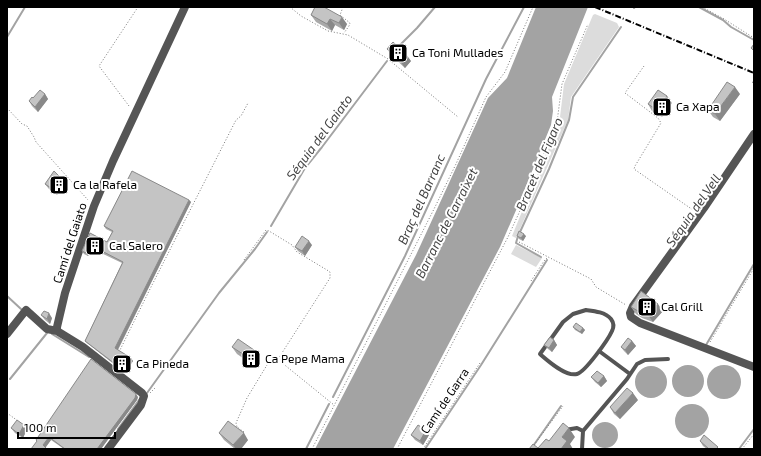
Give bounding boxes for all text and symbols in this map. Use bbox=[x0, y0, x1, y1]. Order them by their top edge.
building icon: Ca Toni Mullades bbox=[387, 42, 409, 64]
place label: Ca Toni Mullades bbox=[412, 45, 503, 59]
water label: Séquia del Gaiato bbox=[283, 91, 355, 183]
building icon: Ca Xapa bbox=[651, 96, 673, 118]
place label: Ca Xapa bbox=[676, 99, 720, 113]
water label: Bracet del Figaro bbox=[512, 115, 566, 213]
water label: Braç del Barranc bbox=[394, 151, 449, 247]
water label: Barranc de Carraixet bbox=[411, 165, 481, 281]
water label: Séquia del Vell bbox=[662, 170, 724, 249]
building icon: Ca la Rafela bbox=[48, 174, 70, 196]
place label: Ca la Rafela bbox=[73, 177, 137, 191]
street label: Camí del Gaiato bbox=[49, 200, 89, 285]
building icon: Cal Salero bbox=[84, 235, 106, 257]
place label: Cal Salero bbox=[109, 238, 163, 252]
building icon: Cal Grill bbox=[636, 296, 658, 318]
place label: Cal Grill bbox=[661, 299, 703, 313]
building icon: Ca Pepe Mama bbox=[240, 348, 262, 370]
place label: Ca Pepe Mama bbox=[265, 351, 345, 365]
building icon: Ca Pineda bbox=[111, 353, 133, 375]
place label: Ca Pineda bbox=[136, 356, 189, 370]
street label: Camí de Garra bbox=[417, 365, 471, 436]
scale bar bbox=[18, 414, 115, 440]
text: 100 m bbox=[24, 420, 56, 434]

